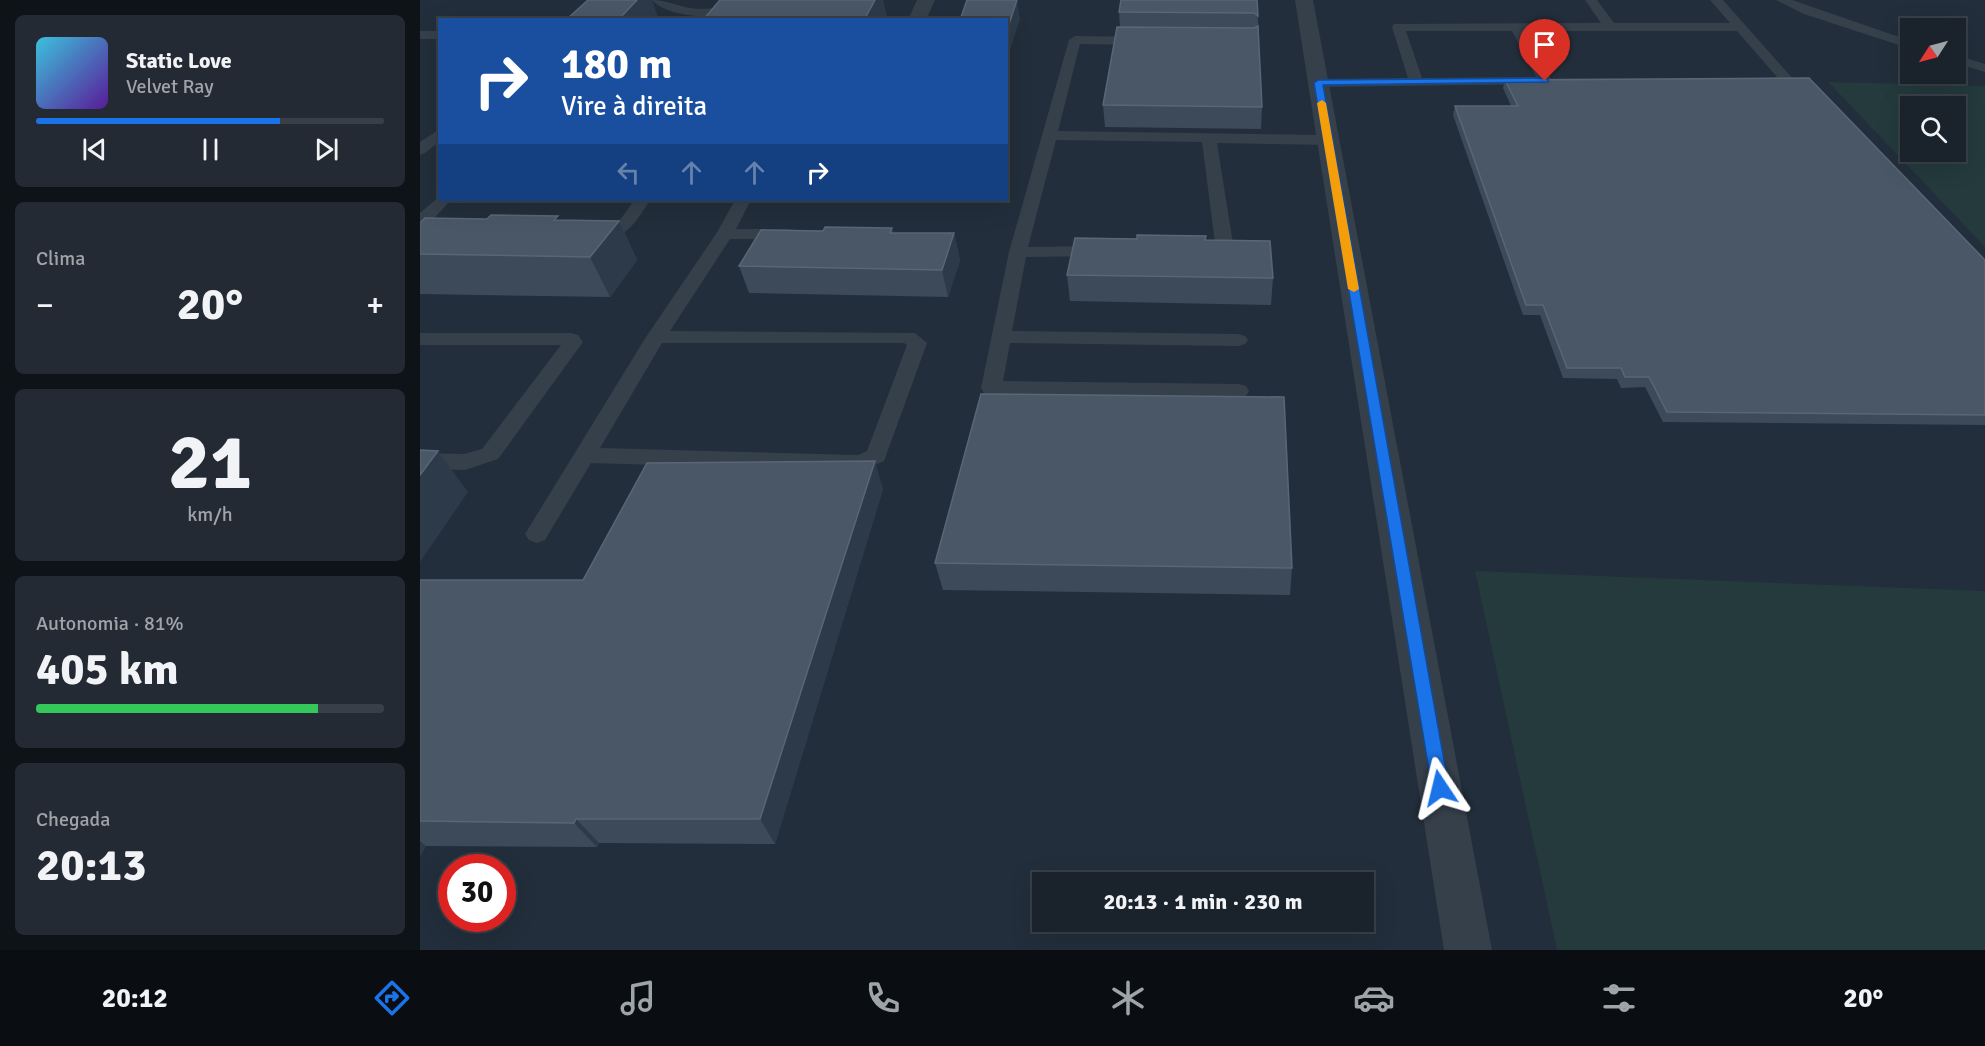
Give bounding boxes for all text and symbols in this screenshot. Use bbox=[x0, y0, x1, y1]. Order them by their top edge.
north arrow bbox=[1900, 18, 1966, 84]
map controls bbox=[1900, 18, 1966, 162]
pin bbox=[1519, 19, 1570, 81]
icon: arrive bbox=[1528, 28, 1561, 61]
text: 180 m bbox=[561, 39, 672, 90]
icon: right bbox=[462, 42, 540, 120]
text: Static Love bbox=[126, 47, 232, 74]
text: Velvet Ray bbox=[126, 74, 214, 99]
text: Vire à direita bbox=[561, 90, 707, 123]
button: search bbox=[1900, 96, 1966, 162]
icon: previous bbox=[78, 133, 111, 166]
icon: pause bbox=[194, 133, 227, 166]
icon: next bbox=[310, 133, 343, 166]
icon: left bbox=[612, 156, 645, 189]
icon: ahead bbox=[675, 156, 708, 189]
icon: ahead bbox=[738, 156, 771, 189]
icon: right bbox=[801, 156, 834, 189]
text: Clima bbox=[36, 246, 85, 271]
text: 20° bbox=[177, 277, 243, 332]
text: − bbox=[36, 285, 54, 326]
text: + bbox=[366, 285, 384, 326]
text: 21 bbox=[168, 415, 252, 511]
text: km/h bbox=[187, 502, 233, 527]
text: Autonomia · 81% bbox=[36, 611, 184, 636]
text: 405 km bbox=[36, 642, 179, 697]
position arrow bbox=[1408, 756, 1472, 820]
text: Chegada bbox=[36, 807, 110, 832]
text: 20:13 bbox=[36, 838, 146, 893]
speed limit sign: 30 bbox=[438, 854, 516, 932]
text: 20:13 · 1 min · 230 m bbox=[1103, 888, 1303, 915]
icon: directions bbox=[371, 977, 413, 1019]
icon: music bbox=[617, 977, 659, 1019]
icon: phone bbox=[862, 977, 904, 1019]
icon: climate bbox=[1107, 977, 1149, 1019]
icon: car bbox=[1353, 977, 1395, 1019]
icon: filters bbox=[1598, 977, 1640, 1019]
text: 20:12 bbox=[102, 982, 168, 1015]
text: 20° bbox=[1843, 982, 1883, 1015]

